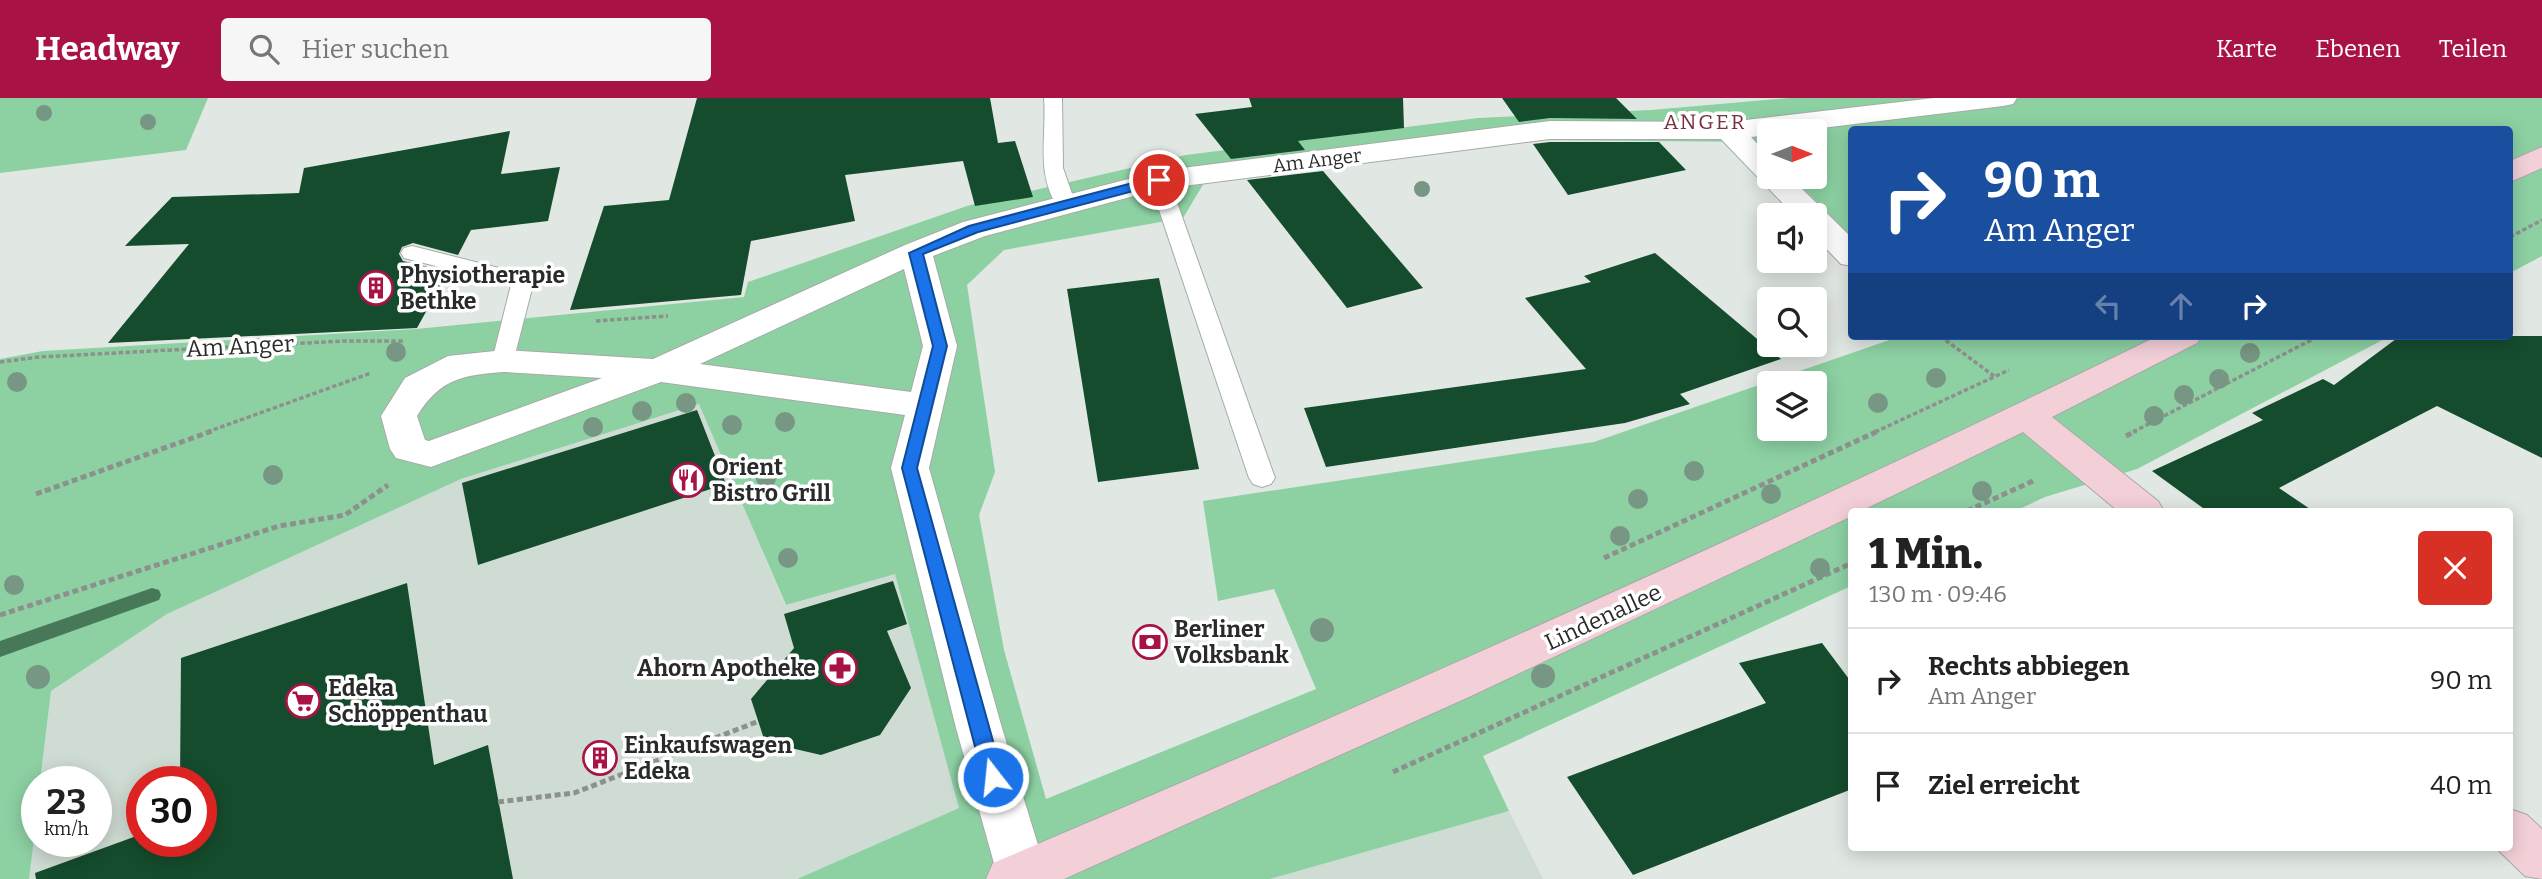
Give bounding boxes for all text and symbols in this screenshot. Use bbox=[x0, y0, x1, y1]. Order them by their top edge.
search box bbox=[221, 18, 711, 81]
text: Headway bbox=[35, 29, 179, 69]
icon: search bbox=[245, 30, 283, 68]
text: Hier suchen bbox=[301, 34, 449, 65]
text: Karte bbox=[2216, 35, 2277, 63]
text: Ebenen bbox=[2315, 35, 2401, 63]
text: Teilen bbox=[2439, 35, 2507, 63]
district label: ANGER bbox=[1663, 109, 1747, 135]
north arrow bbox=[1757, 119, 1827, 189]
map controls bbox=[1757, 119, 1827, 441]
street label: Am Anger bbox=[1271, 144, 1363, 177]
pin bbox=[1129, 150, 1189, 210]
text: 90 m bbox=[1984, 151, 2100, 210]
icon: right bbox=[1869, 154, 1960, 245]
icon: arrive bbox=[1140, 161, 1178, 199]
button: sound bbox=[1757, 203, 1827, 273]
text: Am Anger bbox=[1984, 211, 2134, 249]
place label: Physiotherapie Bethke bbox=[400, 261, 565, 315]
building icon: Physiotherapie Bethke bbox=[357, 269, 395, 307]
button: search bbox=[1757, 287, 1827, 357]
icon: left bbox=[2089, 287, 2127, 325]
icon: ahead bbox=[2162, 287, 2200, 325]
icon: right bbox=[2235, 287, 2273, 325]
street label: Am Anger bbox=[185, 329, 295, 363]
button: layers bbox=[1757, 371, 1827, 441]
place label: Orient Bistro Grill bbox=[712, 453, 831, 507]
restaurant icon: Orient Bistro Grill bbox=[669, 461, 707, 499]
text: 1 Min. bbox=[1869, 529, 1983, 579]
button: close bbox=[2418, 531, 2492, 605]
street label: Lindenallee bbox=[1540, 578, 1666, 656]
text: 130 m · 09:46 bbox=[1869, 580, 2007, 608]
place label: Berliner Volksbank bbox=[1174, 615, 1289, 669]
bank icon: Berliner Volksbank bbox=[1131, 623, 1169, 661]
pharmacy icon: Ahorn Apotheke bbox=[821, 649, 859, 687]
text: Rechts abbiegen bbox=[1928, 651, 2130, 682]
place label: Ahorn Apotheke bbox=[637, 654, 816, 682]
icon: right bbox=[1869, 662, 1907, 700]
text: 90 m bbox=[2430, 665, 2492, 696]
place label: Edeka Schöppenthau bbox=[328, 674, 488, 728]
supermarket icon: Edeka Schöppenthau bbox=[284, 682, 322, 720]
text: Am Anger bbox=[1928, 682, 2036, 710]
place label: Einkaufswagen Edeka bbox=[624, 731, 792, 785]
building icon: Einkaufswagen Edeka bbox=[581, 739, 619, 777]
position arrow bbox=[956, 740, 1030, 814]
speed limit sign: 30 bbox=[126, 766, 217, 857]
icon: arrive bbox=[1869, 767, 1907, 805]
text: Ziel erreicht bbox=[1928, 770, 2080, 801]
text: 40 m bbox=[2430, 770, 2492, 801]
text: 23 bbox=[47, 781, 86, 823]
text: km/h bbox=[44, 818, 89, 840]

